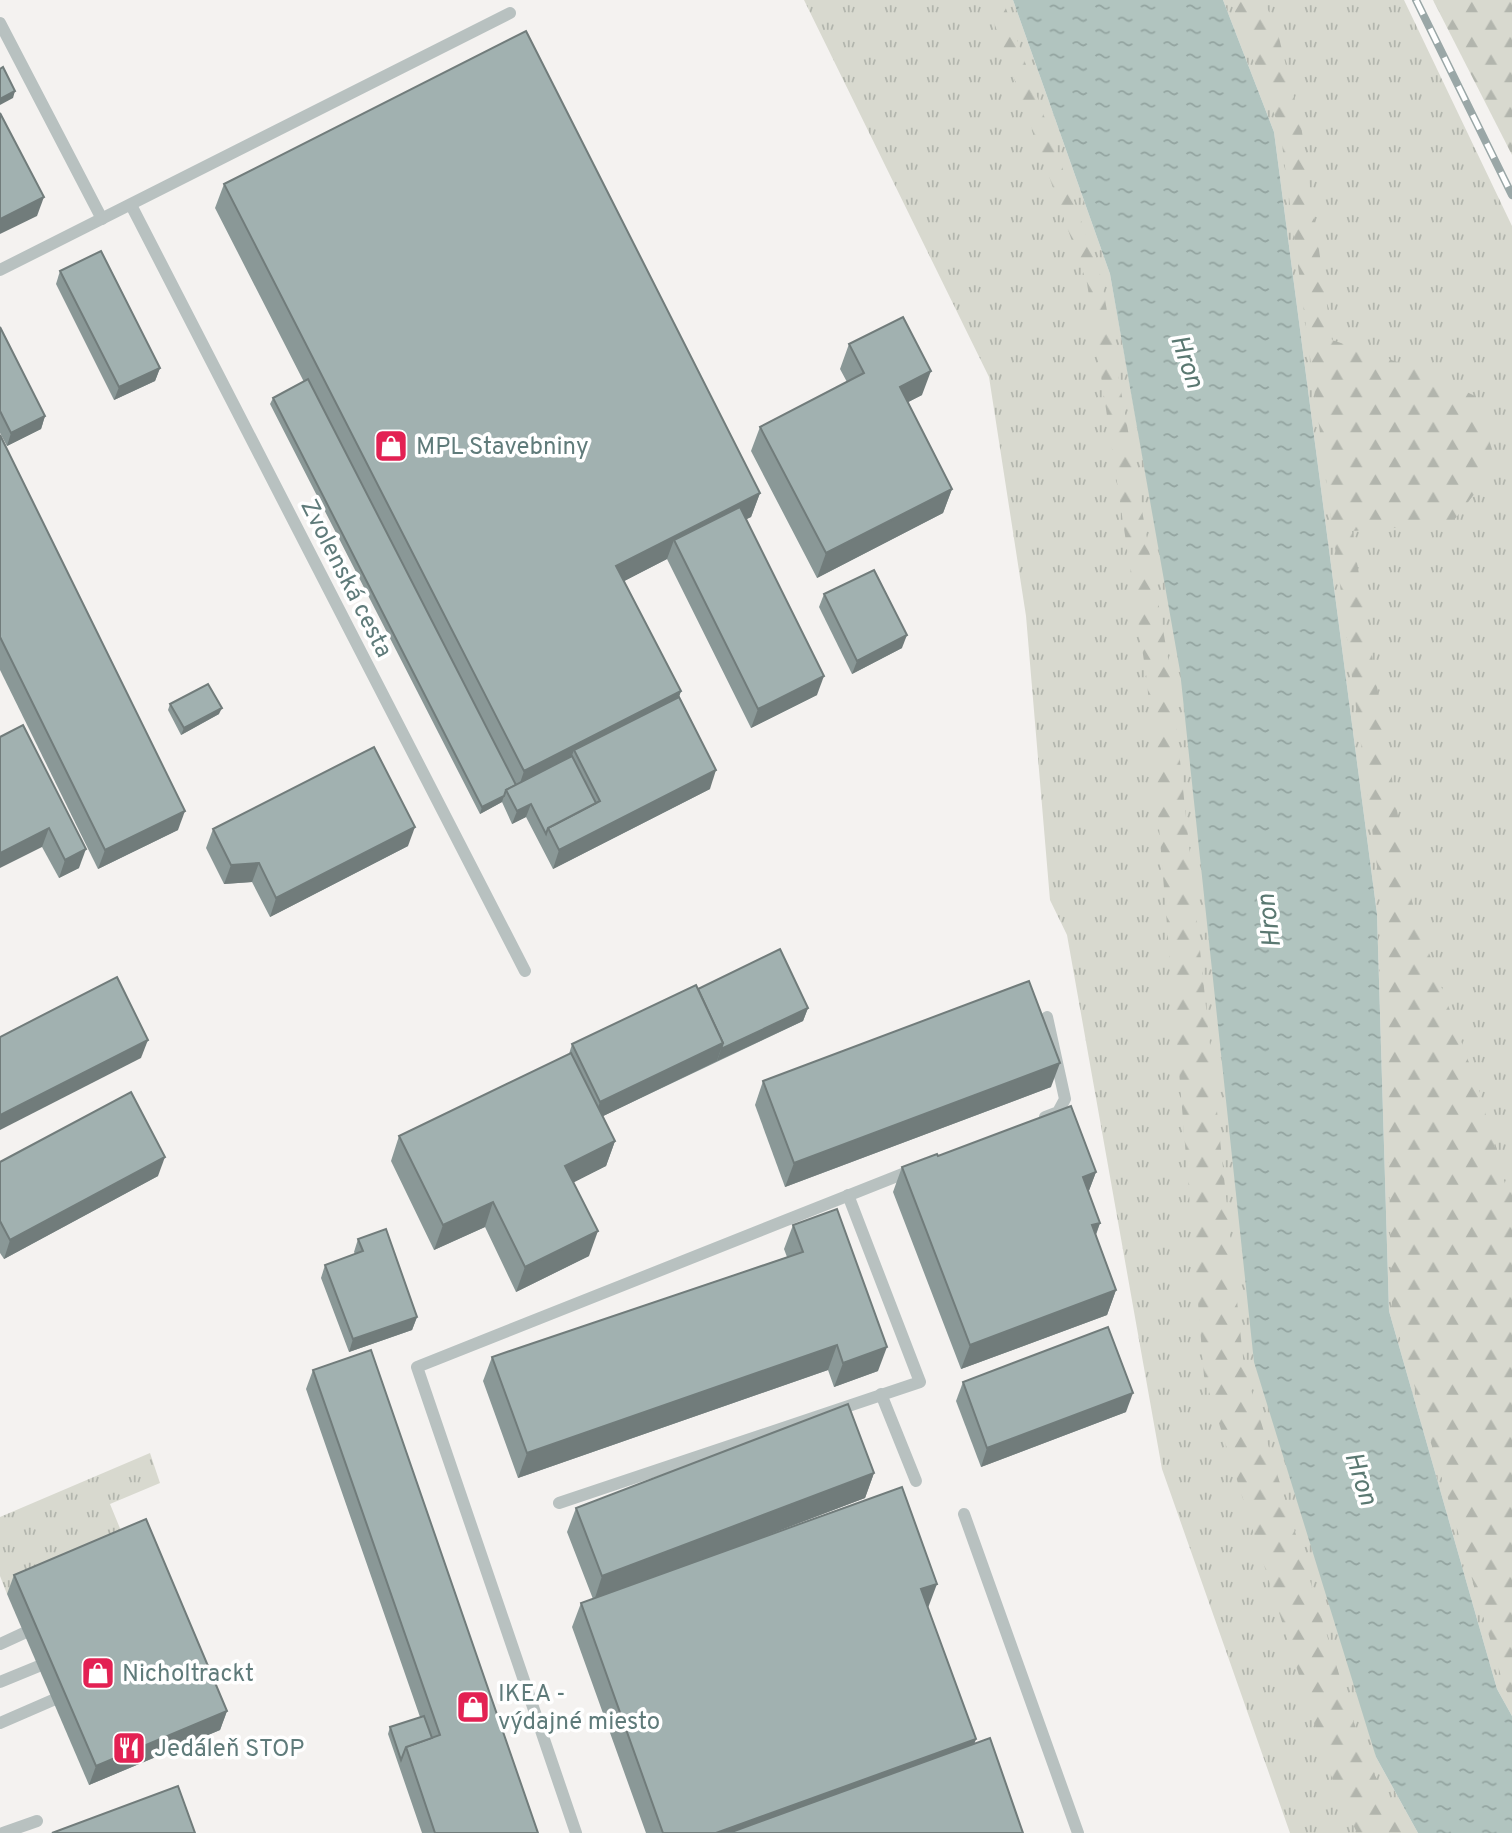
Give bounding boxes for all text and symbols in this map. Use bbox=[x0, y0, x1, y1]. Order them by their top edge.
water label: Hron bbox=[1161, 331, 1210, 393]
shop icon: MPL Stavebniny bbox=[372, 427, 410, 465]
place label: MPL Stavebniny bbox=[416, 433, 589, 463]
street label: Zvolenská cesta bbox=[292, 495, 398, 663]
water label: Hron bbox=[1251, 892, 1290, 950]
water label: Hron bbox=[1336, 1448, 1384, 1510]
shop icon: Nicholtrackt bbox=[79, 1654, 117, 1692]
place label: Nicholtrackt bbox=[122, 1660, 254, 1690]
place label: IKEA - výdajné miesto bbox=[498, 1680, 660, 1738]
shop icon: IKEA - výdajné miesto bbox=[454, 1688, 492, 1726]
restaurant icon: Jedáleň STOP bbox=[110, 1729, 148, 1767]
place label: Jedáleň STOP bbox=[154, 1735, 304, 1765]

